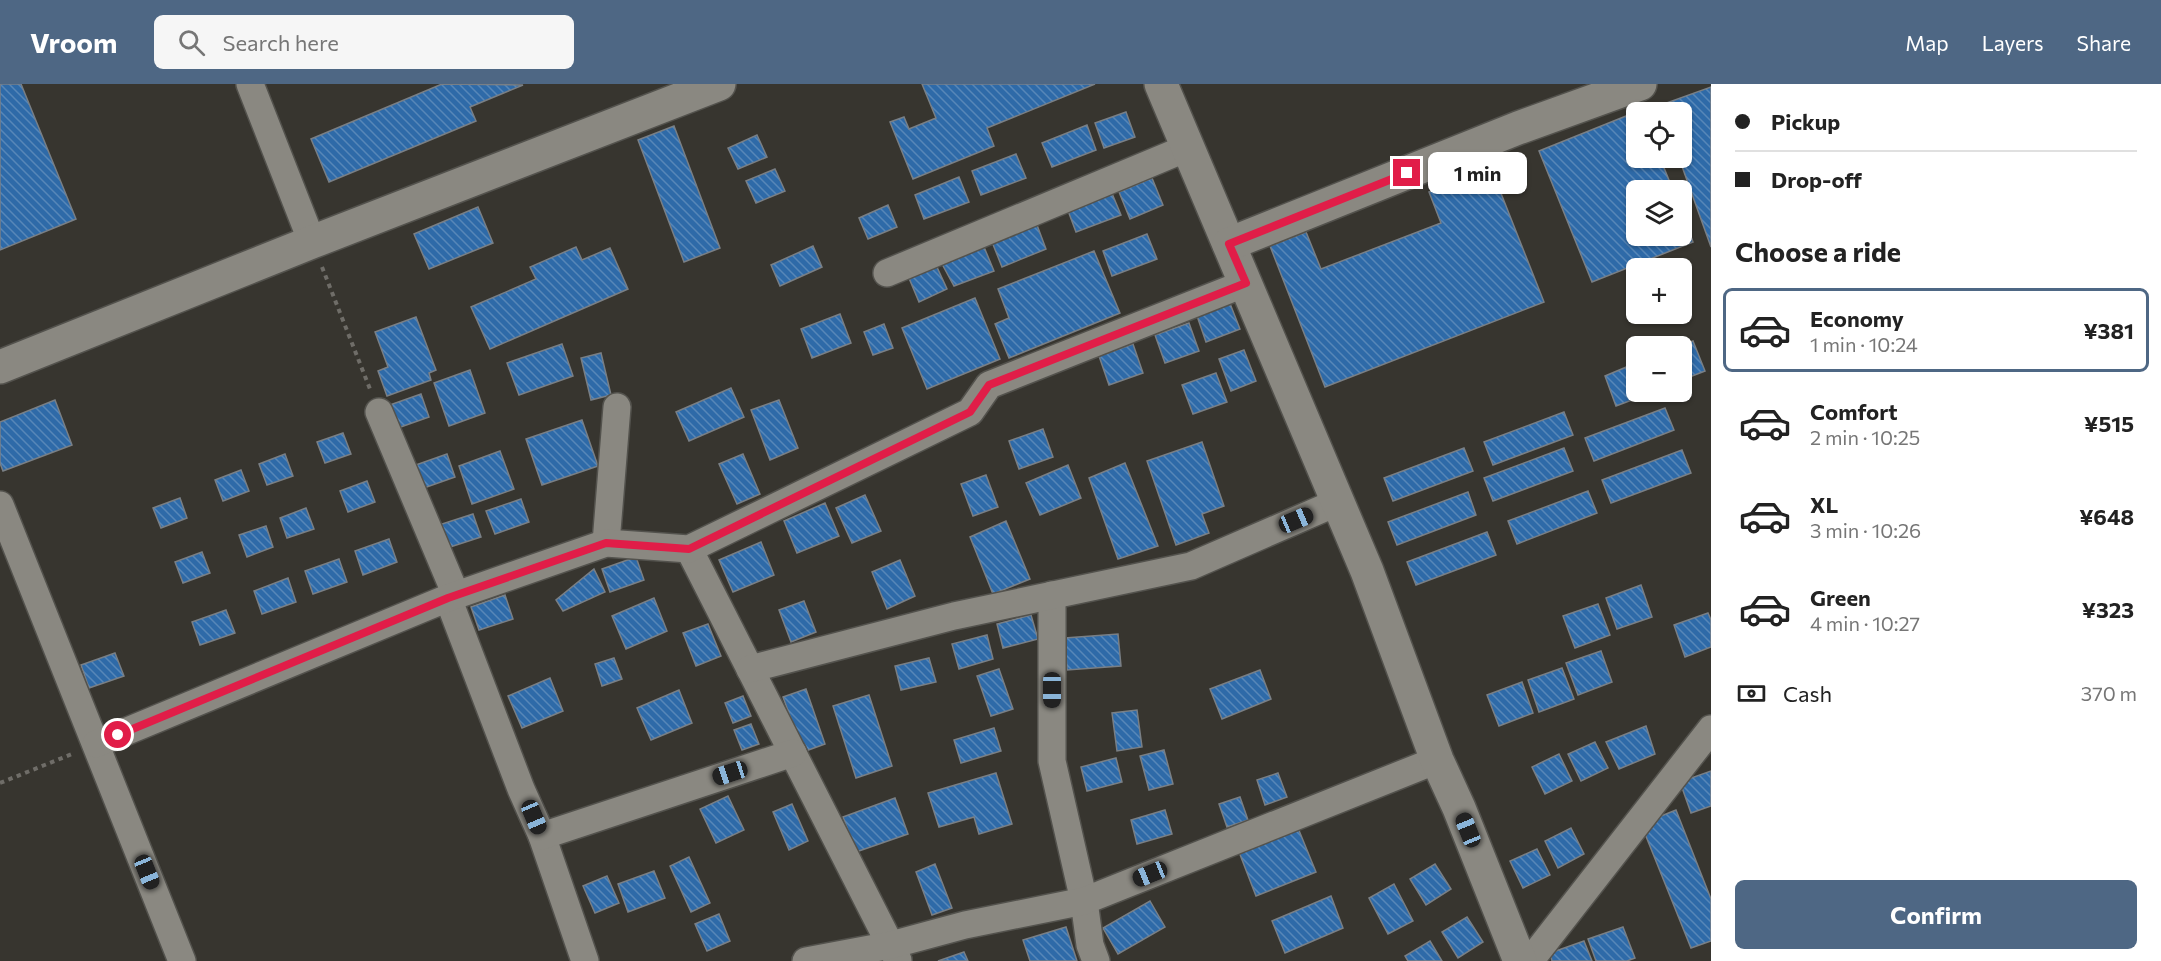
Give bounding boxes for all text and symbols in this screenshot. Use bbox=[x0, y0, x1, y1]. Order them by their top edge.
search box bbox=[154, 15, 574, 69]
text: Vroom bbox=[30, 25, 118, 59]
icon: search bbox=[175, 26, 208, 59]
text: Search here bbox=[223, 29, 339, 56]
text: Map bbox=[1905, 30, 1949, 55]
text: Layers bbox=[1982, 30, 2044, 55]
text: Share bbox=[2077, 30, 2131, 55]
map controls bbox=[1626, 102, 1692, 402]
button: locate bbox=[1626, 102, 1692, 168]
text: Pickup bbox=[1771, 108, 1840, 135]
callout: 1 min bbox=[1428, 152, 1527, 194]
route end bbox=[1393, 159, 1420, 186]
text: 1 min bbox=[1454, 161, 1501, 185]
text: Drop-off bbox=[1771, 166, 1862, 193]
button: layers bbox=[1626, 180, 1692, 246]
text: Choose a ride bbox=[1735, 235, 1901, 268]
button: + bbox=[1626, 258, 1692, 324]
icon: car bbox=[1738, 303, 1792, 357]
text: Economy bbox=[1810, 305, 1904, 332]
text: ¥381 bbox=[2083, 317, 2134, 344]
text: 1 min · 10:24 bbox=[1810, 332, 1918, 356]
button: − bbox=[1626, 336, 1692, 402]
icon: car bbox=[1738, 396, 1792, 450]
text: Comfort bbox=[1810, 398, 1898, 425]
text: ¥515 bbox=[2084, 410, 2134, 437]
text: 2 min · 10:25 bbox=[1810, 425, 1920, 449]
icon: car bbox=[1738, 489, 1792, 543]
text: XL bbox=[1810, 491, 1838, 518]
text: ¥648 bbox=[2079, 503, 2134, 530]
car bbox=[1276, 505, 1316, 535]
text: 3 min · 10:26 bbox=[1810, 518, 1921, 542]
icon: car bbox=[1738, 582, 1792, 636]
text: Green bbox=[1810, 584, 1871, 611]
text: ¥323 bbox=[2082, 596, 2134, 623]
text: 4 min · 10:27 bbox=[1810, 611, 1920, 635]
car bbox=[1043, 672, 1061, 708]
icon: cash bbox=[1735, 677, 1768, 710]
text: Cash bbox=[1783, 680, 1832, 707]
text: 370 m bbox=[2081, 681, 2137, 705]
route start bbox=[104, 721, 131, 748]
car bbox=[710, 759, 750, 787]
car bbox=[519, 797, 549, 837]
car bbox=[1453, 810, 1483, 850]
car bbox=[132, 852, 162, 892]
car bbox=[1130, 859, 1170, 889]
button: Confirm bbox=[1735, 880, 2137, 949]

